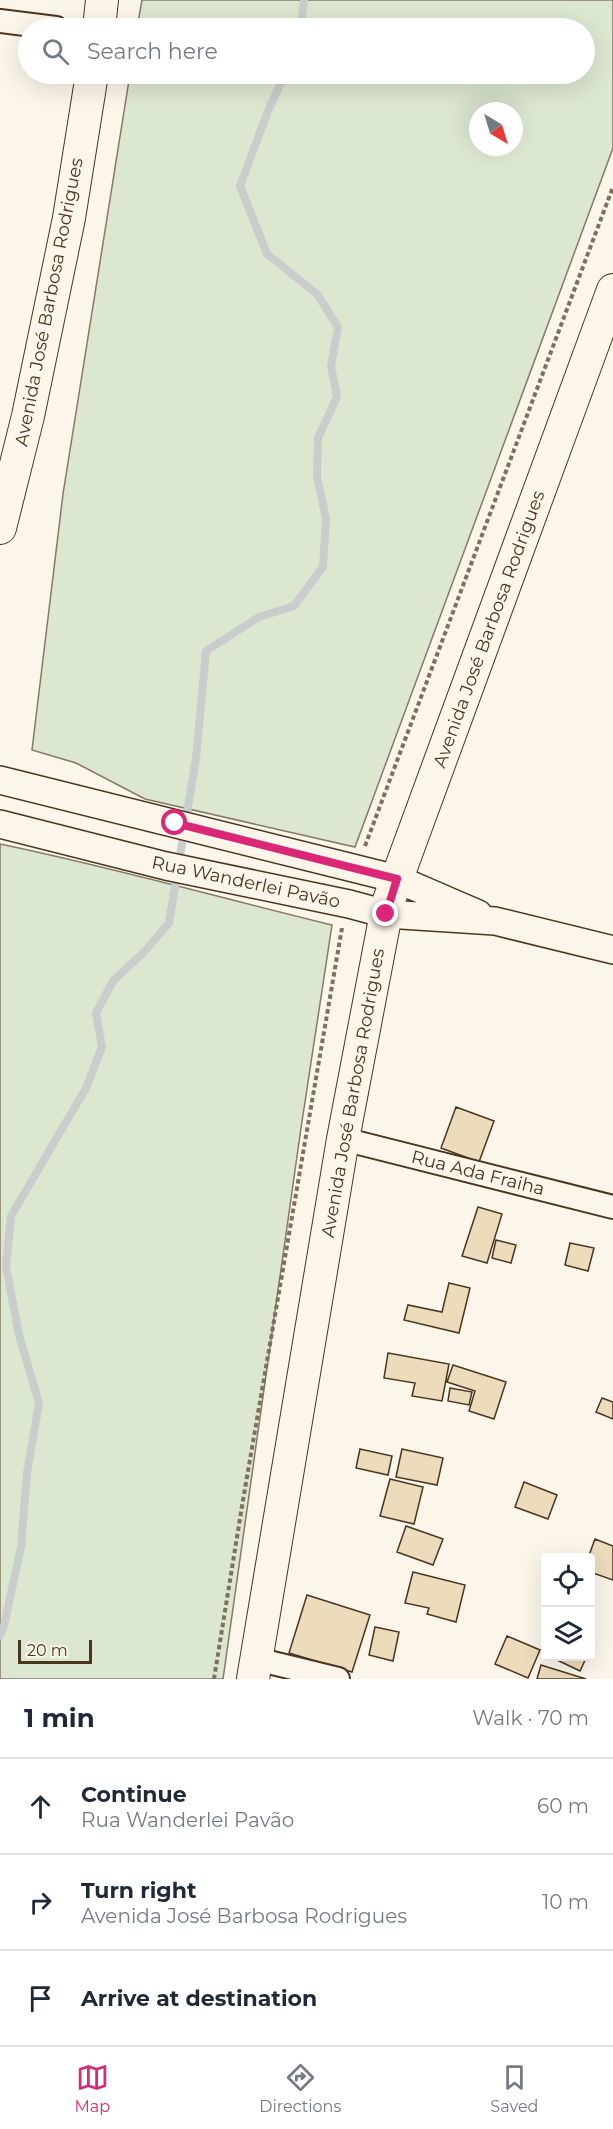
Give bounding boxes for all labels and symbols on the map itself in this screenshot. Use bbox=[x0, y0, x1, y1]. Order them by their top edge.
north arrow bbox=[469, 102, 523, 156]
street label: Avenida José Barbosa Rodrigues bbox=[10, 156, 88, 448]
street label: Avenida José Barbosa Rodrigues bbox=[428, 487, 550, 771]
route start bbox=[161, 809, 187, 835]
street label: Rua Wanderlei Pavão bbox=[150, 851, 342, 913]
route end bbox=[372, 900, 398, 926]
street label: Avenida José Barbosa Rodrigues bbox=[317, 946, 389, 1239]
street label: Rua Ada Fraiha bbox=[409, 1146, 547, 1200]
scale bar bbox=[18, 1637, 92, 1664]

